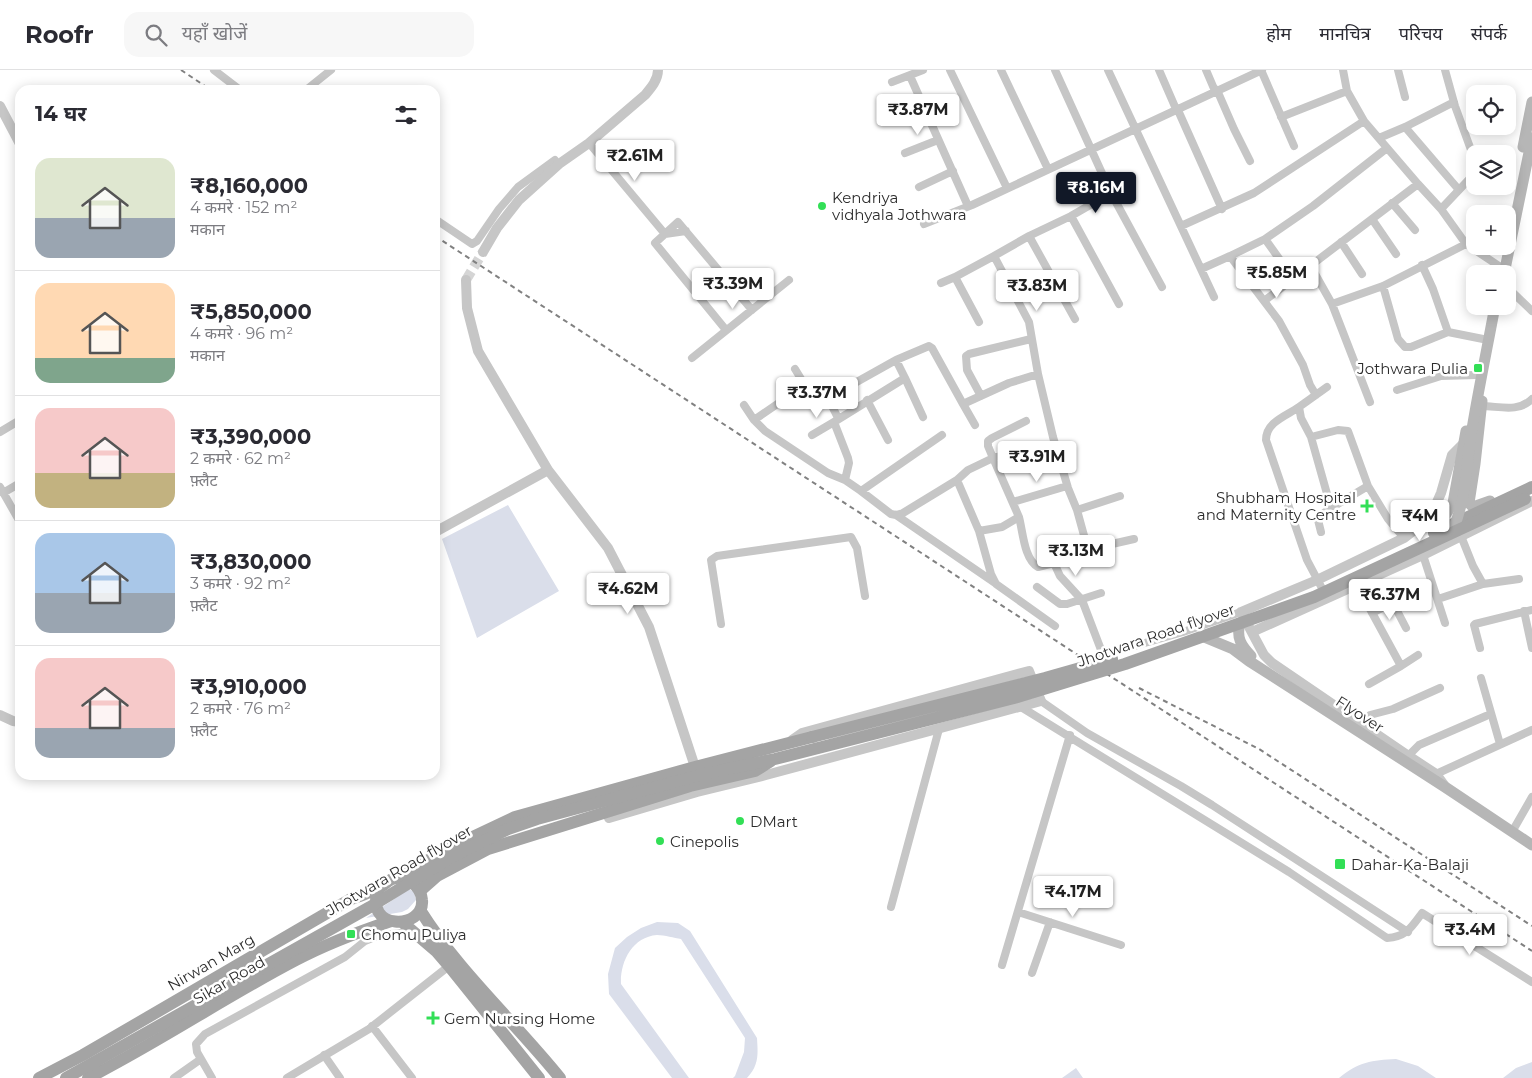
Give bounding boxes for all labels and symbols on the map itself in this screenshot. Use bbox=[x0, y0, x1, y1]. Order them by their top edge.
pin: ₹3.87M bbox=[877, 93, 959, 136]
pin: ₹2.61M bbox=[594, 140, 676, 182]
pin: ₹8.16M bbox=[1055, 172, 1137, 214]
place label: Kendriya vidhyala Jothwara bbox=[832, 188, 967, 224]
marker: Kendriya vidhyala Jothwara bbox=[816, 200, 828, 212]
pin: ₹5.85M bbox=[1236, 256, 1318, 299]
pin: ₹3.39M bbox=[692, 268, 774, 310]
pin: ₹3.83M bbox=[996, 270, 1078, 312]
place label: Jothwara Pulia bbox=[1356, 359, 1468, 378]
marker: Jothwara Pulia bbox=[1472, 362, 1484, 374]
pin: ₹3.37M bbox=[776, 376, 858, 419]
pin: ₹3.91M bbox=[996, 440, 1078, 483]
place label: Shubham Hospital and Maternity Centre bbox=[1197, 488, 1356, 524]
marker: Shubham Hospital and Maternity Centre bbox=[1360, 499, 1374, 513]
pin: ₹4M bbox=[1396, 500, 1444, 542]
pin: ₹3.13M bbox=[1035, 534, 1117, 577]
pin: ₹4.62M bbox=[587, 572, 669, 615]
pin: ₹6.37M bbox=[1349, 578, 1431, 621]
street label: Jhotwara Road flyover bbox=[1074, 599, 1237, 671]
street label: Flyover bbox=[1332, 691, 1388, 737]
place label: DMart bbox=[750, 812, 798, 831]
marker: DMart bbox=[734, 815, 746, 827]
street label: Jhotwara Road flyover bbox=[322, 820, 475, 920]
place label: Cinepolis bbox=[670, 832, 739, 851]
marker: Cinepolis bbox=[654, 835, 666, 847]
place label: Dahar-Ka-Balaji bbox=[1351, 855, 1469, 874]
marker: Dahar-Ka-Balaji bbox=[1333, 857, 1347, 871]
pin: ₹4.17M bbox=[1032, 876, 1114, 918]
pin: ₹3.4M bbox=[1435, 914, 1505, 956]
place label: Chomu Puliya bbox=[361, 925, 467, 944]
marker: Chomu Puliya bbox=[345, 928, 357, 940]
street label: Nirwan Marg bbox=[164, 929, 258, 995]
street label: Sikar Road bbox=[190, 952, 268, 1008]
place label: Gem Nursing Home bbox=[444, 1009, 595, 1028]
marker: Gem Nursing Home bbox=[426, 1011, 440, 1025]

